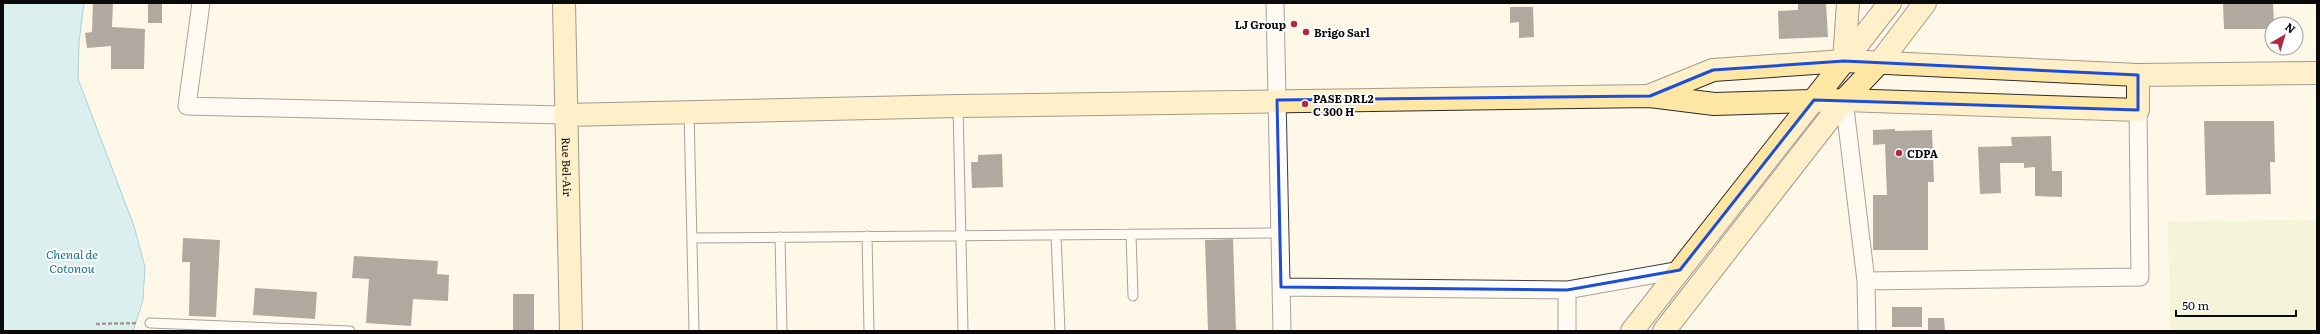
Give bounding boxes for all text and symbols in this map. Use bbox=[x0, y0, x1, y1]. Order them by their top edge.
place label: LJ Group bbox=[1235, 16, 1286, 32]
north arrow bbox=[2264, 16, 2304, 56]
text: N bbox=[2282, 18, 2299, 36]
marker: LJ Group bbox=[1289, 19, 1299, 29]
place label: Brigo Sarl bbox=[1314, 24, 1370, 40]
marker: Brigo Sarl bbox=[1301, 27, 1311, 37]
place label: PASE DRL2 C 300 H bbox=[1313, 90, 1374, 119]
marker: PASE DRL2 C 300 H bbox=[1300, 99, 1310, 109]
street label: Rue Bel-Air bbox=[559, 137, 576, 198]
place label: CDPA bbox=[1907, 145, 1939, 161]
marker: CDPA bbox=[1894, 148, 1904, 158]
water label: Chenal de Cotonou bbox=[46, 245, 98, 277]
scale bar bbox=[2176, 292, 2296, 318]
text: 50 m bbox=[2182, 296, 2209, 314]

